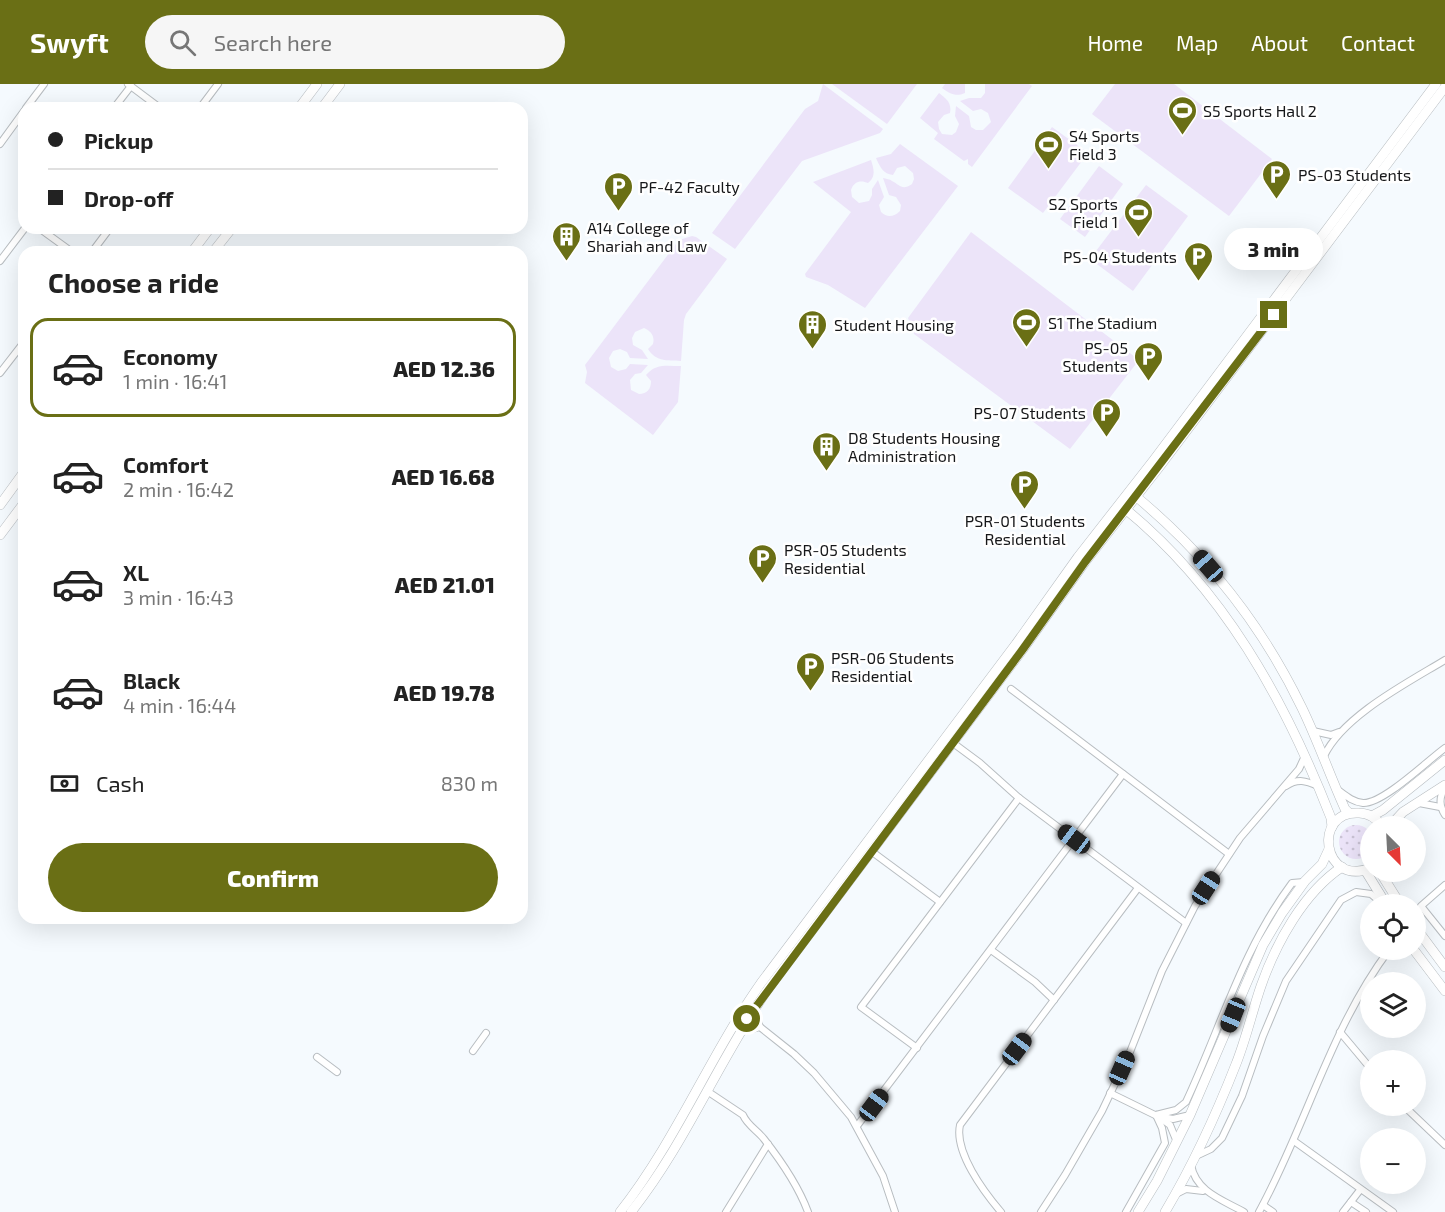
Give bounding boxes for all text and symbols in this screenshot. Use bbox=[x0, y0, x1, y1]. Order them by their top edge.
search box bbox=[145, 15, 565, 69]
text: Swyft bbox=[30, 25, 109, 59]
icon: search bbox=[166, 26, 199, 59]
text: Search here bbox=[214, 29, 332, 55]
text: Home bbox=[1087, 30, 1143, 55]
text: Map bbox=[1176, 30, 1218, 55]
text: About bbox=[1251, 30, 1308, 55]
text: Contact bbox=[1341, 30, 1415, 55]
sports icon: S5 Sports Hall 2 bbox=[1166, 94, 1198, 136]
place label: S5 Sports Hall 2 bbox=[1203, 101, 1317, 120]
place label: S4 Sports Field 3 bbox=[1069, 126, 1139, 163]
text: Pickup bbox=[84, 127, 153, 153]
sports icon: S4 Sports Field 3 bbox=[1032, 128, 1064, 170]
parking icon: PS-03 Students bbox=[1261, 158, 1293, 200]
place label: PS-03 Students bbox=[1298, 165, 1411, 184]
parking icon: PF-42 Faculty bbox=[602, 170, 634, 212]
place label: PF-42 Faculty bbox=[639, 177, 740, 196]
text: Drop-off bbox=[84, 185, 173, 211]
place label: S2 Sports Field 1 bbox=[1048, 194, 1118, 231]
sports icon: S2 Sports Field 1 bbox=[1123, 196, 1155, 238]
place label: A14 College of Shariah and Law bbox=[587, 218, 707, 255]
building icon: A14 College of Shariah and Law bbox=[550, 220, 582, 262]
callout: 3 min bbox=[1224, 228, 1324, 270]
text: 3 min bbox=[1248, 237, 1299, 261]
parking icon: PS-04 Students bbox=[1182, 240, 1214, 282]
place label: PS-04 Students bbox=[1063, 247, 1177, 266]
text: Choose a ride bbox=[48, 266, 219, 298]
route end bbox=[1260, 301, 1287, 328]
sports icon: S1 The Stadium bbox=[1011, 306, 1043, 348]
building icon: Student Housing bbox=[797, 308, 829, 350]
place label: S1 The Stadium bbox=[1048, 313, 1157, 332]
place label: Student Housing bbox=[834, 315, 954, 334]
place label: PS-05 Students bbox=[1063, 338, 1128, 375]
parking icon: PS-05 Students bbox=[1133, 340, 1165, 382]
icon: car bbox=[51, 341, 105, 395]
text: Economy bbox=[123, 343, 218, 369]
text: AED 12.36 bbox=[393, 355, 495, 381]
text: 1 min · 16:41 bbox=[123, 369, 228, 393]
parking icon: PS-07 Students bbox=[1091, 396, 1123, 438]
place label: PS-07 Students bbox=[974, 403, 1086, 422]
place label: D8 Students Housing Administration bbox=[848, 428, 1000, 465]
building icon: D8 Students Housing Administration bbox=[811, 430, 843, 472]
icon: car bbox=[51, 449, 105, 503]
text: Comfort bbox=[123, 451, 208, 477]
text: AED 16.68 bbox=[392, 463, 495, 489]
parking icon: PSR-01 Students Residential bbox=[1009, 468, 1041, 510]
text: 2 min · 16:42 bbox=[123, 477, 234, 501]
place label: PSR-01 Students Residential bbox=[965, 511, 1085, 548]
place label: PSR-05 Students Residential bbox=[784, 540, 907, 577]
parking icon: PSR-05 Students Residential bbox=[747, 542, 779, 584]
car bbox=[1189, 547, 1227, 585]
icon: car bbox=[51, 557, 105, 611]
text: XL bbox=[123, 559, 149, 585]
text: AED 21.01 bbox=[395, 571, 495, 597]
text: 3 min · 16:43 bbox=[123, 585, 234, 609]
place label: PSR-06 Students Residential bbox=[831, 648, 954, 685]
parking icon: PSR-06 Students Residential bbox=[794, 650, 826, 692]
icon: car bbox=[51, 665, 105, 719]
text: Black bbox=[123, 667, 180, 693]
text: AED 19.78 bbox=[394, 679, 495, 705]
text: 4 min · 16:44 bbox=[123, 693, 236, 717]
icon: cash bbox=[48, 767, 81, 800]
text: Cash bbox=[96, 770, 145, 796]
text: 830 m bbox=[441, 771, 498, 795]
north arrow bbox=[1360, 816, 1426, 882]
map controls bbox=[1360, 816, 1426, 1194]
car bbox=[1054, 821, 1094, 857]
button: Confirm bbox=[48, 843, 498, 912]
car bbox=[1189, 868, 1223, 908]
button: locate bbox=[1360, 894, 1426, 960]
button: layers bbox=[1360, 972, 1426, 1038]
car bbox=[1218, 995, 1248, 1035]
route start bbox=[733, 1005, 760, 1032]
car bbox=[999, 1029, 1035, 1069]
car bbox=[1106, 1048, 1138, 1088]
button: + bbox=[1360, 1050, 1426, 1116]
car bbox=[856, 1085, 892, 1125]
button: − bbox=[1360, 1128, 1426, 1194]

